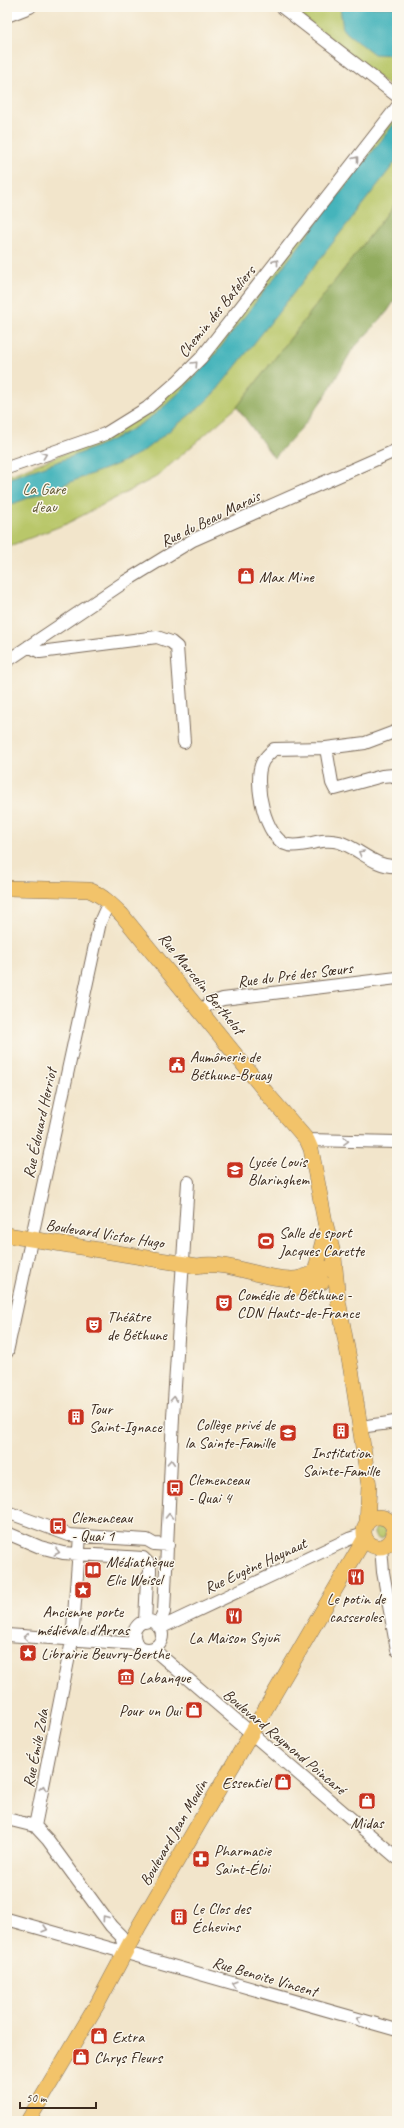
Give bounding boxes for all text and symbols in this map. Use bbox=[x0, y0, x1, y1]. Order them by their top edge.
one-way arrow bbox=[351, 157, 358, 164]
one-way arrow bbox=[271, 259, 278, 266]
street label: Chemin des Bateliers bbox=[174, 260, 261, 362]
one-way arrow bbox=[190, 361, 197, 368]
one-way arrow bbox=[40, 452, 47, 460]
park label: La Gare d'eau bbox=[22, 479, 67, 517]
street label: Rue du Beau Marais bbox=[157, 486, 265, 552]
shop icon: Max Mine bbox=[236, 566, 256, 586]
place label: Max Mine bbox=[259, 567, 316, 587]
one-way arrow bbox=[358, 851, 365, 858]
street label: Rue Marcelin Berthelot bbox=[154, 929, 250, 1041]
street label: Rue du Pré des Sœurs bbox=[236, 958, 355, 992]
place label: Aumônerie de Béthune-Bruay bbox=[190, 1047, 273, 1085]
public building icon: Aumônerie de Béthune-Bruay bbox=[167, 1055, 187, 1075]
street label: Rue Édouard Herriot bbox=[19, 1064, 62, 1180]
one-way arrow bbox=[343, 1137, 349, 1145]
place label: Lycée Louis Blaringhem bbox=[248, 1152, 310, 1190]
school or university icon: Lycée Louis Blaringhem bbox=[225, 1160, 245, 1180]
street label: Boulevard Victor Hugo bbox=[44, 1215, 168, 1254]
place label: Salle de sport Jacques Carette bbox=[278, 1223, 366, 1261]
sports icon: Salle de sport Jacques Carette bbox=[256, 1231, 276, 1251]
place label: Comédie de Béthune - CDN Hauts-de-France bbox=[237, 1285, 361, 1323]
theatre icon: Comédie de Béthune - CDN Hauts-de-France bbox=[214, 1293, 234, 1313]
place label: Théâtre de Béthune bbox=[107, 1307, 169, 1345]
theatre icon: Théâtre de Béthune bbox=[84, 1315, 104, 1335]
one-way arrow bbox=[170, 1396, 179, 1402]
place label: Tour Saint-Ignace bbox=[89, 1399, 163, 1437]
building icon: Tour Saint-Ignace bbox=[66, 1407, 86, 1427]
place label: Collège privé de la Sainte-Famille bbox=[185, 1415, 277, 1453]
building icon: Institution Sainte-Famille bbox=[331, 1421, 351, 1441]
school or university icon: Collège privé de la Sainte-Famille bbox=[278, 1423, 298, 1443]
place label: Institution Sainte-Famille bbox=[303, 1443, 381, 1481]
one-way arrow bbox=[167, 1459, 175, 1465]
place label: Clemenceau - Quai 4 bbox=[188, 1470, 251, 1508]
bus stop icon: Clemenceau - Quai 4 bbox=[165, 1478, 185, 1498]
place label: Clemenceau - Quai 1 bbox=[71, 1508, 134, 1546]
one-way arrow bbox=[165, 1513, 173, 1519]
bus stop icon: Clemenceau - Quai 1 bbox=[48, 1516, 68, 1536]
street label: Rue Eugène Haynaut bbox=[201, 1533, 311, 1598]
one-way arrow bbox=[53, 1547, 60, 1555]
place label: Médiathèque Elie Weisel bbox=[106, 1552, 175, 1590]
library icon: Médiathèque Elie Weisel bbox=[83, 1560, 103, 1580]
restaurant icon: Le potin de casseroles bbox=[346, 1567, 366, 1587]
place icon: Ancienne porte médiévale d'Arras bbox=[73, 1580, 93, 1600]
place label: Le potin de casseroles bbox=[327, 1589, 387, 1627]
place label: Ancienne porte médiévale d'Arras bbox=[37, 1602, 131, 1640]
restaurant icon: La Maison Sojuñ bbox=[224, 1606, 244, 1626]
place label: La Maison Sojuñ bbox=[189, 1628, 281, 1648]
one-way arrow bbox=[23, 1632, 29, 1641]
place icon: Librairie Beuvry-Berthe bbox=[18, 1643, 38, 1663]
place label: Librairie Beuvry-Berthe bbox=[41, 1644, 171, 1664]
museum icon: Labanque bbox=[116, 1667, 136, 1687]
place label: Labanque bbox=[139, 1668, 192, 1688]
street label: Boulevard Raymond Poincaré bbox=[219, 1685, 352, 1801]
shop icon: Pour un Oui bbox=[184, 1700, 204, 1720]
place label: Pour un Oui bbox=[119, 1701, 183, 1721]
street label: Rue Émile Zola bbox=[19, 1706, 54, 1789]
shop icon: Essentiel bbox=[273, 1772, 293, 1792]
place label: Essentiel bbox=[222, 1773, 273, 1793]
street label: Boulevard Jean Moulin bbox=[135, 1775, 213, 1889]
one-way arrow bbox=[39, 1785, 47, 1791]
shop icon: Midas bbox=[357, 1791, 377, 1811]
place label: Midas bbox=[351, 1813, 385, 1833]
place label: Pharmacie Saint-Éloi bbox=[214, 1841, 273, 1879]
pharmacy icon: Pharmacie Saint-Éloi bbox=[191, 1849, 211, 1869]
place label: Le Clos des Échevins bbox=[192, 1899, 252, 1937]
building icon: Le Clos des Échevins bbox=[169, 1907, 189, 1927]
one-way arrow bbox=[103, 1916, 110, 1923]
one-way arrow bbox=[41, 1924, 48, 1933]
street label: Rue Benoite Vincent bbox=[210, 1952, 322, 2002]
one-way arrow bbox=[231, 1980, 238, 1989]
one-way arrow bbox=[356, 2015, 363, 2024]
shop icon: Extra bbox=[89, 2026, 109, 2046]
place label: Extra bbox=[112, 2027, 145, 2047]
shop icon: Chrys Fleurs bbox=[71, 2047, 91, 2067]
place label: Chrys Fleurs bbox=[94, 2048, 164, 2068]
scale bar bbox=[20, 2084, 96, 2110]
text: 50 m bbox=[26, 2090, 48, 2106]

